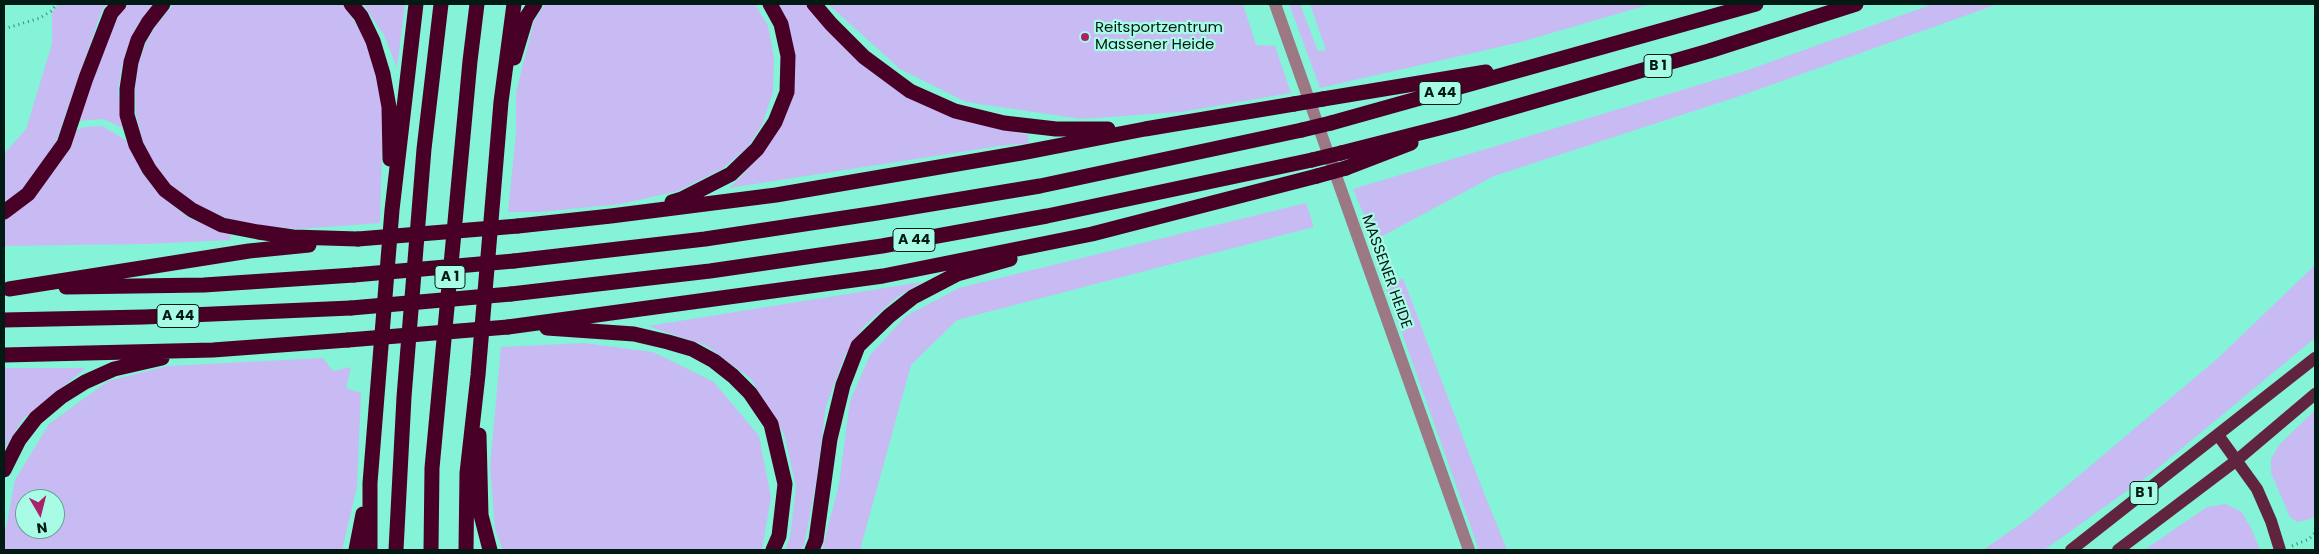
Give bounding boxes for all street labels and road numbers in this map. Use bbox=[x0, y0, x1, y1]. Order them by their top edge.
road number: B 1 bbox=[1644, 54, 1672, 78]
road number: A 44 bbox=[1419, 82, 1461, 105]
street label: MASSENER HEIDE bbox=[1357, 213, 1415, 331]
road number: A 44 bbox=[893, 228, 935, 252]
road number: A 1 bbox=[435, 266, 465, 288]
road number: A 44 bbox=[157, 304, 199, 328]
road number: B 1 bbox=[2130, 482, 2158, 504]

